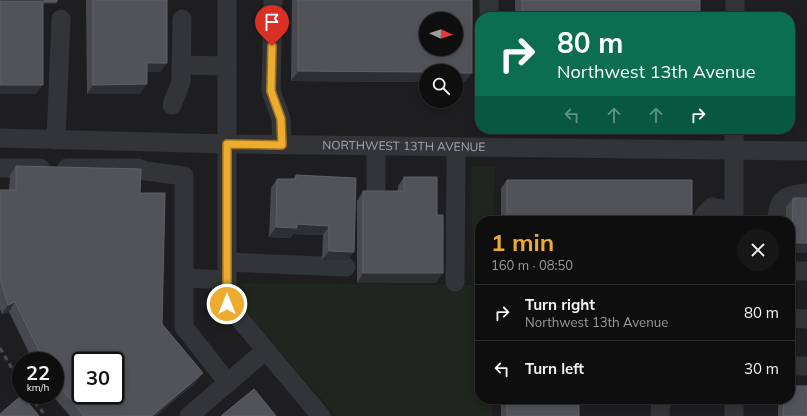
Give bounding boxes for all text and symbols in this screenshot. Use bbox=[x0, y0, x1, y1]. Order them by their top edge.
pin bbox=[255, 5, 289, 46]
icon: arrive bbox=[261, 11, 283, 33]
north arrow bbox=[419, 12, 463, 56]
map controls bbox=[419, 12, 463, 108]
text: 80 m bbox=[557, 25, 623, 60]
icon: right bbox=[491, 28, 543, 80]
text: Northwest 13th Avenue bbox=[557, 60, 755, 83]
button: search bbox=[419, 64, 463, 108]
icon: left bbox=[561, 104, 583, 126]
icon: ahead bbox=[603, 104, 625, 126]
icon: ahead bbox=[645, 104, 667, 126]
icon: right bbox=[687, 104, 709, 126]
street label: NORTHWEST 13TH AVENUE bbox=[322, 137, 486, 154]
text: 1 min bbox=[491, 227, 554, 257]
button: close bbox=[737, 229, 779, 271]
text: 160 m · 08:50 bbox=[491, 257, 573, 273]
position arrow bbox=[206, 283, 248, 325]
text: Turn right bbox=[525, 295, 595, 314]
icon: right bbox=[491, 302, 513, 324]
text: 80 m bbox=[744, 303, 779, 322]
text: Northwest 13th Avenue bbox=[525, 314, 668, 330]
speed limit sign: 30 bbox=[72, 352, 124, 404]
icon: left bbox=[491, 358, 513, 380]
text: Turn left bbox=[525, 359, 584, 378]
text: 30 m bbox=[744, 359, 779, 378]
text: 22 bbox=[26, 360, 50, 385]
text: km/h bbox=[27, 381, 49, 394]

